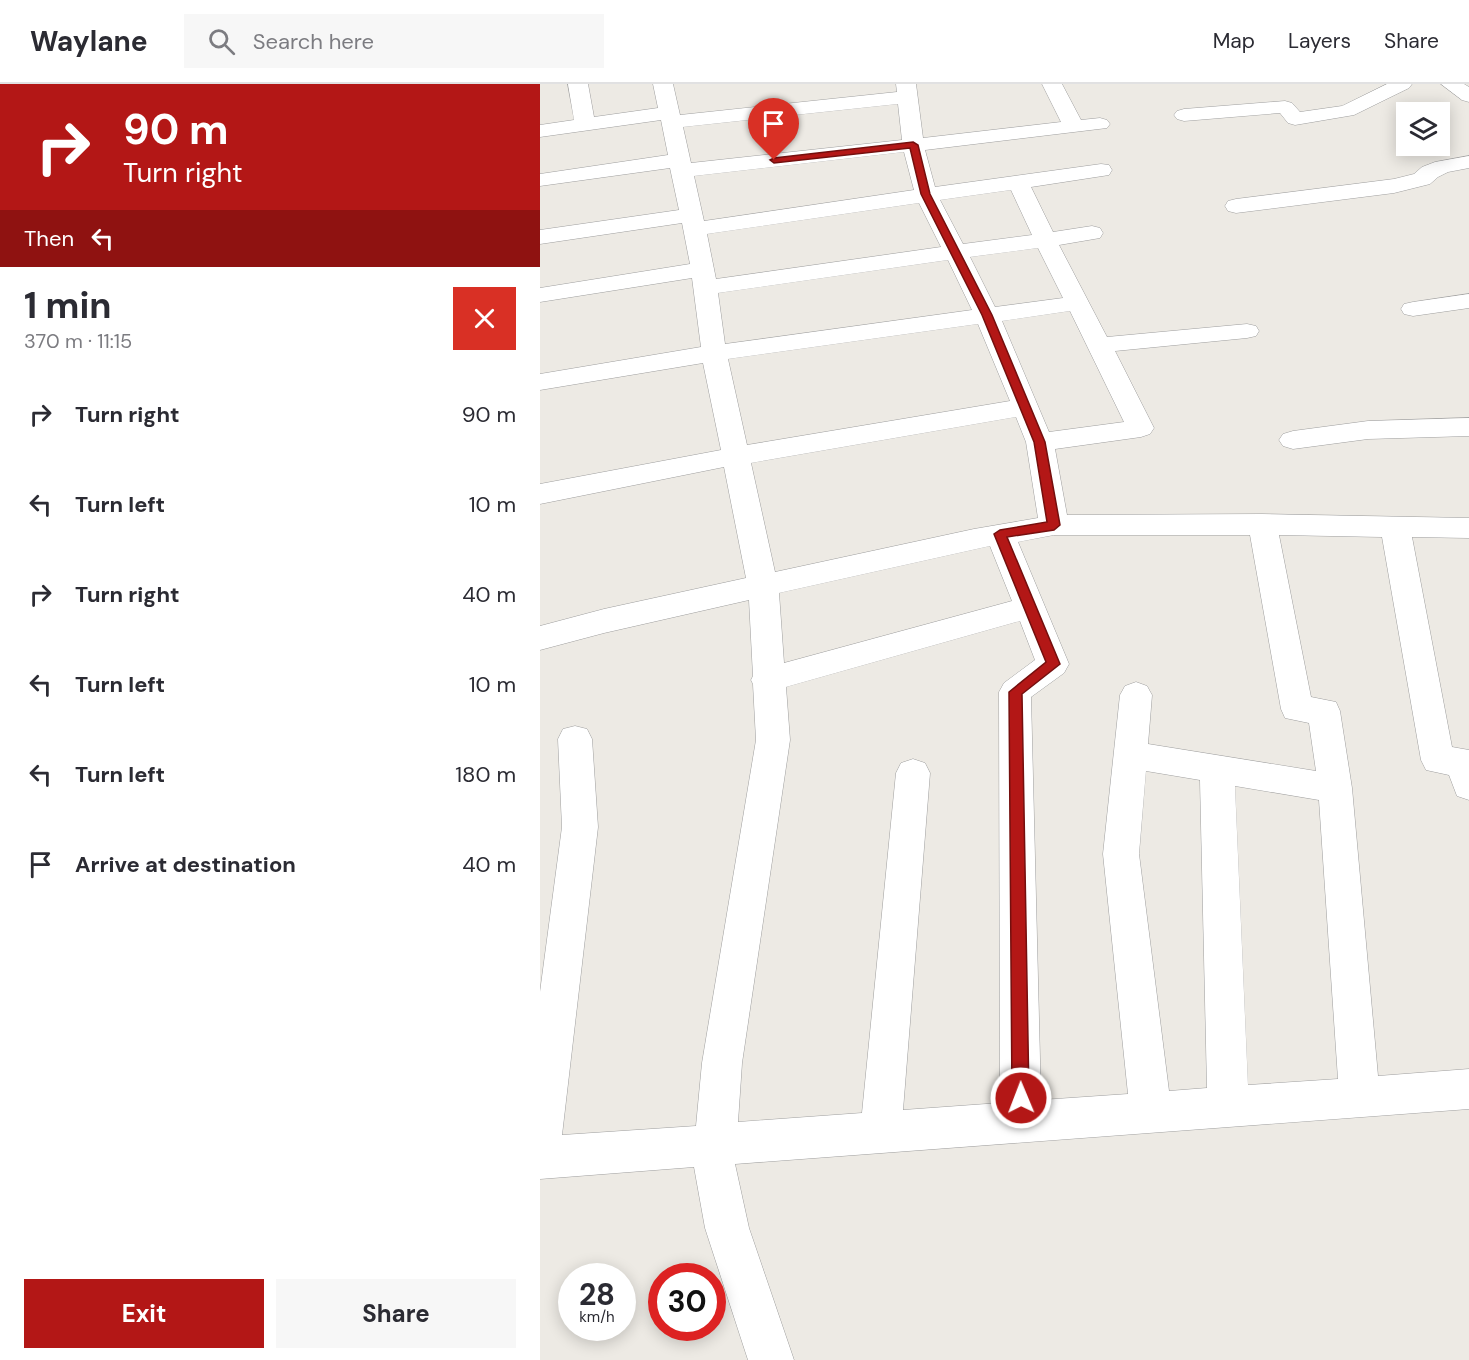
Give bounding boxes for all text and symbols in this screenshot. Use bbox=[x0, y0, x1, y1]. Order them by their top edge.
search box bbox=[184, 14, 604, 68]
text: Waylane bbox=[30, 23, 148, 60]
icon: search bbox=[205, 25, 238, 58]
text: Search here bbox=[253, 27, 374, 56]
text: Map bbox=[1213, 27, 1255, 55]
text: Layers bbox=[1288, 27, 1351, 55]
text: Share bbox=[1384, 27, 1439, 55]
pin bbox=[748, 98, 799, 160]
text: 90 m bbox=[123, 102, 229, 157]
map controls bbox=[1396, 102, 1450, 156]
button: layers bbox=[1396, 102, 1450, 156]
icon: arrive bbox=[757, 107, 790, 140]
icon: right bbox=[24, 108, 102, 186]
text: Turn right bbox=[123, 155, 243, 190]
icon: left bbox=[86, 222, 119, 255]
text: Then bbox=[24, 224, 74, 253]
text: 1 min bbox=[24, 282, 112, 329]
button: close bbox=[453, 287, 516, 350]
text: 370 m · 11:15 bbox=[24, 328, 132, 354]
icon: right bbox=[24, 398, 57, 431]
text: Turn right bbox=[75, 400, 180, 429]
text: 90 m bbox=[462, 400, 516, 429]
icon: left bbox=[24, 488, 57, 521]
text: Turn left bbox=[75, 490, 165, 519]
text: 10 m bbox=[469, 490, 516, 519]
icon: right bbox=[24, 578, 57, 611]
text: Turn right bbox=[75, 580, 180, 609]
text: 40 m bbox=[462, 580, 516, 609]
icon: left bbox=[24, 668, 57, 701]
text: Turn left bbox=[75, 670, 165, 699]
text: 10 m bbox=[469, 670, 516, 699]
icon: left bbox=[24, 758, 57, 791]
text: Turn left bbox=[75, 760, 165, 789]
text: 180 m bbox=[455, 760, 516, 789]
icon: arrive bbox=[24, 848, 57, 881]
text: Arrive at destination bbox=[75, 850, 296, 879]
text: 40 m bbox=[462, 850, 516, 879]
position arrow bbox=[989, 1066, 1053, 1130]
speed limit sign: 30 bbox=[648, 1263, 726, 1341]
text: 28 bbox=[579, 1275, 615, 1314]
button: Exit bbox=[24, 1279, 264, 1348]
button: Share bbox=[276, 1279, 516, 1348]
text: km/h bbox=[579, 1307, 615, 1327]

